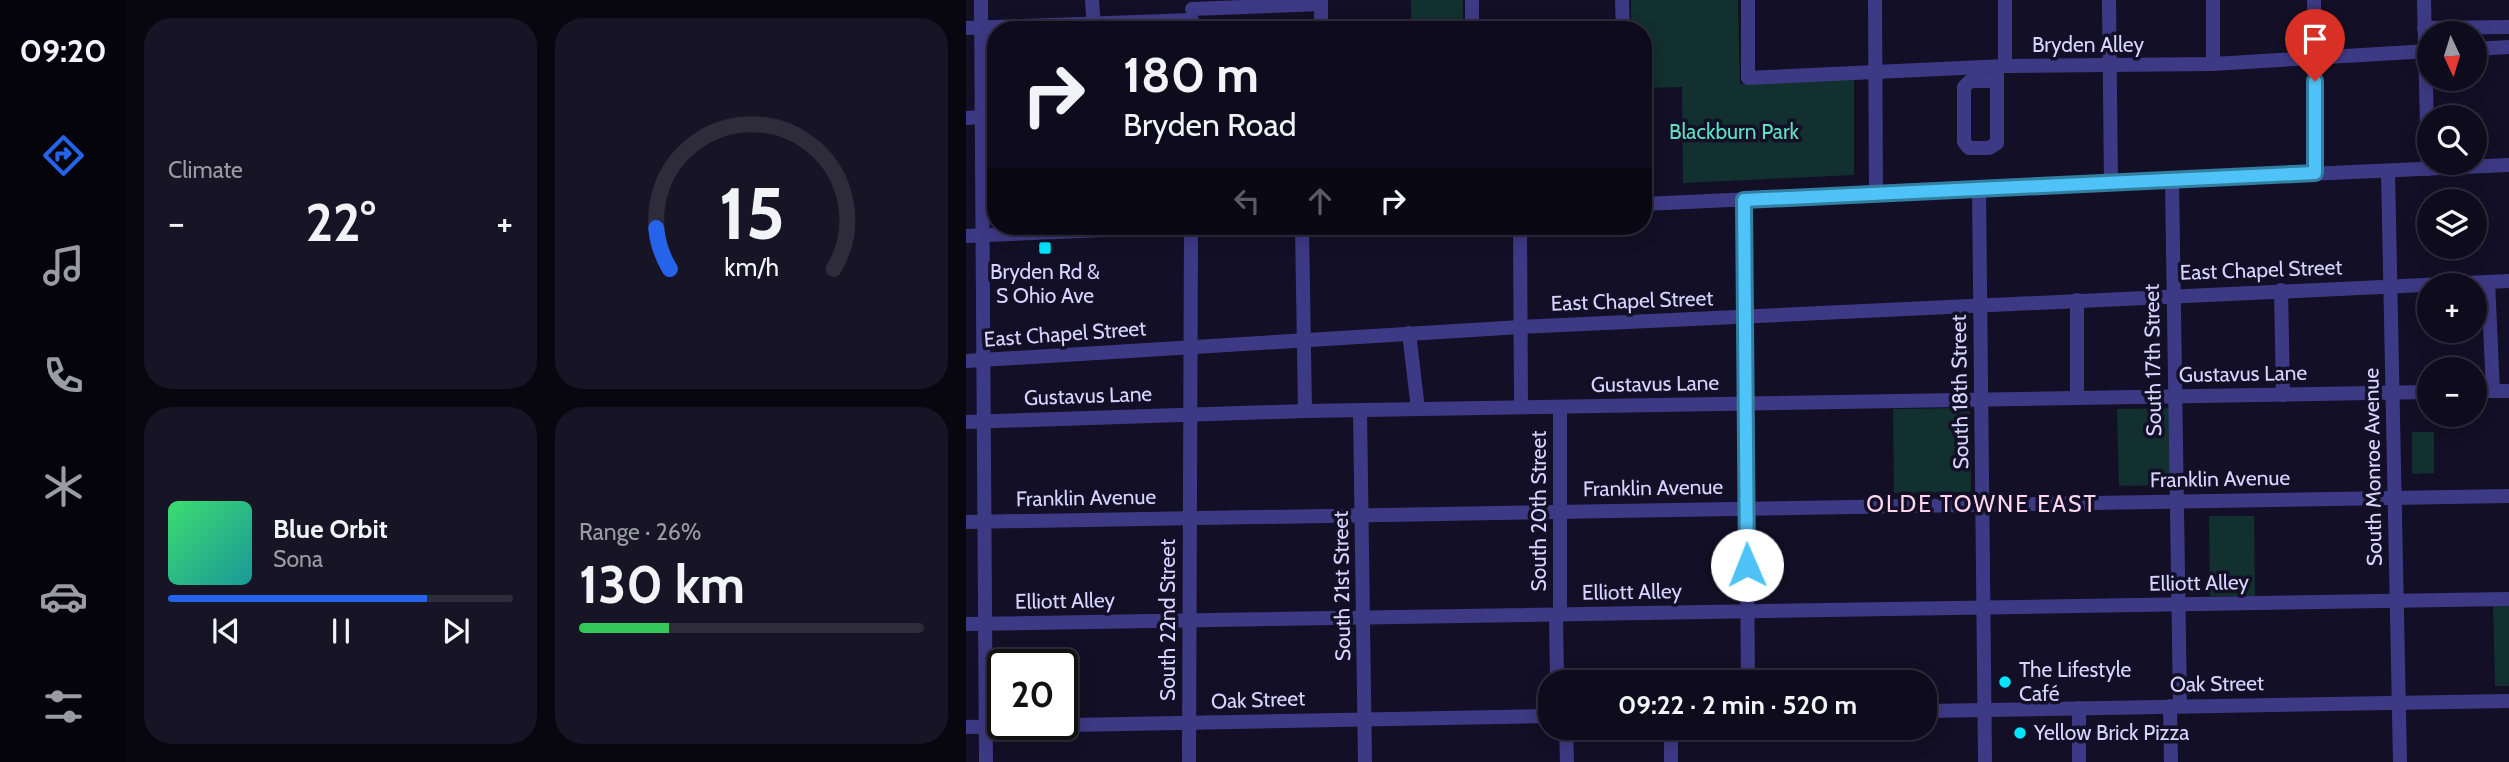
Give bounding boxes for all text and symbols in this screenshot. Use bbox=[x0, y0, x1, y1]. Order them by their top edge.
pin bbox=[2285, 9, 2345, 81]
icon: arrive bbox=[2296, 20, 2334, 58]
north arrow bbox=[2417, 21, 2487, 91]
map controls bbox=[2417, 21, 2487, 427]
text: 09:20 bbox=[19, 31, 107, 70]
street label: Bryden Alley bbox=[2032, 32, 2144, 57]
text: 180 m bbox=[1123, 45, 1259, 104]
icon: right bbox=[1008, 49, 1099, 140]
text: Bryden Road bbox=[1123, 105, 1297, 144]
button: search bbox=[2417, 105, 2487, 175]
park label: Blackburn Park bbox=[1669, 119, 1800, 144]
icon: directions bbox=[39, 131, 88, 180]
text: Climate bbox=[168, 156, 243, 184]
text: 15 bbox=[719, 170, 784, 258]
icon: left bbox=[1228, 182, 1266, 220]
icon: ahead bbox=[1301, 182, 1339, 220]
icon: right bbox=[1374, 182, 1412, 220]
button: layers bbox=[2417, 189, 2487, 259]
text: 22° bbox=[305, 191, 376, 254]
text: − bbox=[168, 199, 185, 246]
text: + bbox=[496, 199, 513, 246]
marker: Bryden Rd & S Ohio Ave bbox=[1037, 240, 1053, 256]
icon: music bbox=[39, 241, 88, 290]
text: km/h bbox=[724, 252, 779, 282]
street label: East Chapel Street bbox=[2179, 254, 2343, 285]
place label: Bryden Rd & S Ohio Ave bbox=[990, 259, 1100, 308]
button: + bbox=[2417, 273, 2487, 343]
street label: South 17th Street bbox=[2139, 284, 2166, 437]
street label: East Chapel Street bbox=[1550, 285, 1714, 316]
street label: South 18th Street bbox=[1946, 314, 1973, 470]
street label: East Chapel Street bbox=[983, 315, 1147, 352]
icon: phone bbox=[39, 351, 88, 400]
button: − bbox=[2417, 357, 2487, 427]
street label: Gustavus Lane bbox=[2179, 360, 2308, 387]
street label: South Monroe Avenue bbox=[2358, 368, 2387, 566]
street label: Gustavus Lane bbox=[1591, 370, 1720, 397]
street label: Gustavus Lane bbox=[1023, 381, 1153, 410]
street label: South 20th Street bbox=[1526, 431, 1551, 591]
icon: climate bbox=[39, 462, 88, 511]
street label: Franklin Avenue bbox=[2150, 465, 2291, 492]
street label: Franklin Avenue bbox=[1583, 474, 1724, 501]
street label: Franklin Avenue bbox=[1016, 484, 1157, 511]
district label: OLDE TOWNE EAST bbox=[1866, 490, 2098, 518]
street label: South 21st Street bbox=[1328, 511, 1355, 661]
text: Blue Orbit bbox=[273, 513, 388, 545]
text: Range · 26% bbox=[579, 518, 702, 546]
position arrow bbox=[1710, 528, 1784, 602]
street label: South 22nd Street bbox=[1155, 539, 1180, 701]
text: Sona bbox=[273, 545, 323, 573]
text: 130 km bbox=[579, 553, 745, 616]
street label: Elliott Alley bbox=[2149, 569, 2250, 596]
icon: car bbox=[39, 572, 88, 621]
street label: Elliott Alley bbox=[1582, 578, 1683, 605]
street label: Elliott Alley bbox=[1015, 587, 1116, 614]
icon: previous bbox=[207, 612, 245, 650]
icon: pause bbox=[322, 612, 360, 650]
icon: next bbox=[437, 612, 475, 650]
speed limit sign: 20 bbox=[987, 649, 1078, 740]
place label: The Lifestyle Café bbox=[2019, 657, 2132, 706]
street label: Oak Street bbox=[2170, 670, 2264, 697]
marker: The Lifestyle Café bbox=[1997, 674, 2013, 690]
icon: filters bbox=[39, 682, 88, 731]
street label: Oak Street bbox=[1210, 685, 1305, 714]
text: 09:22 · 2 min · 520 m bbox=[1618, 689, 1857, 721]
place label: Yellow Brick Pizza bbox=[2033, 720, 2189, 745]
marker: Yellow Brick Pizza bbox=[2012, 725, 2028, 741]

